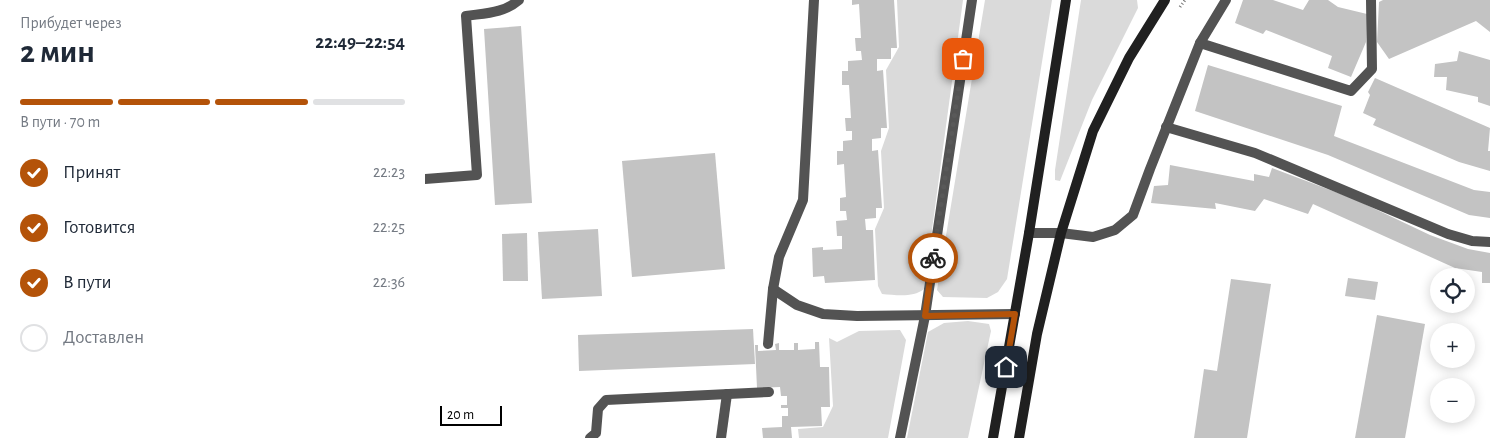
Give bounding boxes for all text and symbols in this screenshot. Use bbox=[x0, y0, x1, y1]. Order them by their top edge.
text: Прибудет через bbox=[20, 15, 122, 31]
text: 22:49–22:54 bbox=[315, 33, 405, 52]
text: 2 мин bbox=[20, 36, 95, 68]
pin bbox=[942, 38, 984, 80]
icon: bag bbox=[949, 45, 977, 73]
text: В пути · 70 m bbox=[20, 114, 100, 130]
icon: check bbox=[20, 159, 48, 187]
text: Принят bbox=[63, 163, 120, 182]
text: 22:23 bbox=[373, 164, 405, 180]
icon: check bbox=[20, 214, 48, 242]
text: Готовится bbox=[63, 218, 136, 237]
text: 22:25 bbox=[373, 219, 405, 235]
courier bbox=[908, 233, 958, 283]
icon: bike bbox=[919, 244, 947, 272]
map controls bbox=[1430, 268, 1475, 423]
button: locate bbox=[1430, 268, 1475, 313]
icon: check bbox=[20, 269, 48, 297]
text: В пути bbox=[63, 273, 112, 292]
text: 22:36 bbox=[373, 274, 405, 290]
button: + bbox=[1430, 323, 1475, 368]
text: Доставлен bbox=[63, 328, 144, 347]
pin bbox=[985, 346, 1027, 388]
icon: home bbox=[992, 353, 1020, 381]
button: − bbox=[1430, 378, 1475, 423]
scale bar bbox=[440, 403, 503, 426]
text: 20 m bbox=[447, 408, 474, 422]

